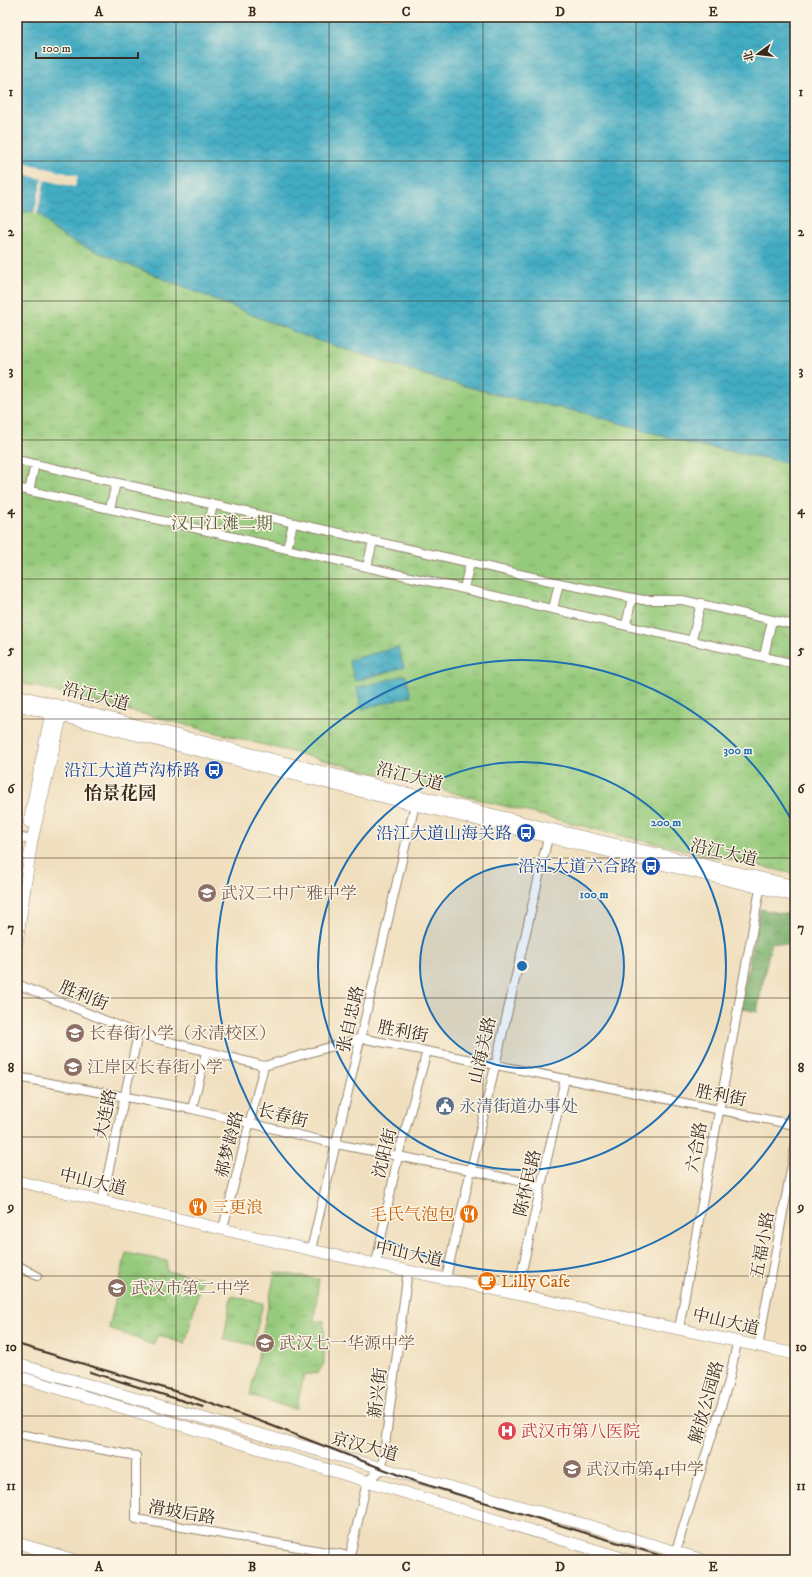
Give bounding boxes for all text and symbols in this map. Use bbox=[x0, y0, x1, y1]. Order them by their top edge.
text: A bbox=[94, 4, 104, 20]
text: B bbox=[248, 4, 256, 20]
text: C bbox=[402, 4, 411, 20]
text: D bbox=[555, 4, 565, 20]
text: E bbox=[708, 4, 718, 20]
scale bar bbox=[36, 34, 138, 60]
north arrow bbox=[738, 34, 778, 74]
text: 100 m bbox=[42, 41, 71, 56]
text: 北 bbox=[741, 49, 757, 63]
text: 1 bbox=[9, 84, 14, 100]
text: 1 bbox=[799, 84, 804, 100]
text: 2 bbox=[8, 224, 15, 240]
text: 2 bbox=[798, 224, 805, 240]
text: 3 bbox=[9, 363, 14, 379]
text: 3 bbox=[799, 363, 804, 379]
text: 4 bbox=[6, 502, 15, 519]
text: 4 bbox=[796, 502, 805, 519]
park label: 汉口江滩二期 bbox=[171, 513, 273, 535]
text: 5 bbox=[7, 642, 15, 658]
text: 5 bbox=[797, 642, 805, 658]
street label: 沿江大道 bbox=[60, 678, 131, 716]
text: 300 m bbox=[724, 743, 752, 758]
street label: 沿江大道 bbox=[374, 758, 445, 796]
bus stop icon: 沿江大道芦沟桥路 bbox=[203, 759, 225, 781]
place label: 沿江大道芦沟桥路 bbox=[64, 760, 200, 782]
text: 6 bbox=[8, 781, 16, 797]
text: 6 bbox=[798, 781, 806, 797]
district label: 怡景花园 bbox=[84, 783, 156, 805]
text: 200 m bbox=[651, 815, 681, 830]
bus stop icon: 沿江大道山海关路 bbox=[515, 822, 537, 844]
place label: 沿江大道山海关路 bbox=[376, 823, 512, 845]
street label: 沿江大道 bbox=[688, 835, 759, 871]
bus stop icon: 沿江大道六合路 bbox=[640, 855, 662, 877]
place label: 沿江大道六合路 bbox=[518, 856, 637, 878]
school or university icon: 武汉二中广雅中学 bbox=[196, 882, 218, 904]
place label: 武汉二中广雅中学 bbox=[221, 883, 357, 905]
text: 100 m bbox=[580, 887, 608, 902]
text: 7 bbox=[8, 920, 15, 936]
text: 7 bbox=[798, 920, 805, 936]
centre of rings bbox=[515, 959, 529, 973]
street label: 胜利街 bbox=[56, 976, 111, 1016]
street label: 张自忠路 bbox=[333, 984, 369, 1055]
street label: 山海关路 bbox=[465, 1015, 501, 1086]
street label: 胜利街 bbox=[376, 1016, 430, 1048]
school or university icon: 长春街小学（永清校区） bbox=[64, 1022, 86, 1044]
place label: 长春街小学（永清校区） bbox=[89, 1023, 276, 1045]
school or university icon: 江岸区长春街小学 bbox=[62, 1056, 84, 1078]
place label: 江岸区长春街小学 bbox=[87, 1057, 223, 1079]
text: 8 bbox=[8, 1060, 15, 1076]
text: 8 bbox=[798, 1060, 805, 1076]
street label: 胜利街 bbox=[694, 1080, 748, 1112]
street label: 大连路 bbox=[90, 1087, 122, 1141]
public building icon: 永清街道办事处 bbox=[434, 1095, 456, 1117]
place label: 永清街道办事处 bbox=[459, 1096, 578, 1118]
street label: 长春街 bbox=[255, 1099, 310, 1133]
street label: 郝梦龄路 bbox=[211, 1109, 249, 1180]
street label: 六合路 bbox=[682, 1120, 712, 1174]
street label: 沈阳街 bbox=[368, 1126, 402, 1181]
street label: 陈怀民路 bbox=[510, 1148, 546, 1219]
street label: 中山大道 bbox=[57, 1164, 128, 1200]
restaurant icon: 三更浪 bbox=[187, 1196, 209, 1218]
place label: 三更浪 bbox=[212, 1197, 263, 1219]
text: 9 bbox=[7, 1199, 14, 1215]
text: 9 bbox=[797, 1199, 804, 1215]
restaurant icon: 毛氏气泡包 bbox=[458, 1203, 480, 1225]
place label: 毛氏气泡包 bbox=[370, 1204, 455, 1226]
street label: 五福小路 bbox=[746, 1210, 780, 1281]
street label: 中山大道 bbox=[373, 1236, 444, 1272]
cafe icon: Lilly Cafe bbox=[476, 1270, 498, 1292]
place label: Lilly Cafe bbox=[501, 1271, 570, 1293]
school or university icon: 武汉市第二中学 bbox=[106, 1277, 128, 1299]
place label: 武汉市第二中学 bbox=[131, 1278, 250, 1300]
street label: 中山大道 bbox=[690, 1304, 761, 1340]
school or university icon: 武汉七一华源中学 bbox=[254, 1332, 276, 1354]
place label: 武汉七一华源中学 bbox=[279, 1333, 415, 1355]
text: 10 bbox=[5, 1339, 17, 1355]
text: 10 bbox=[795, 1339, 807, 1355]
street label: 解放公园路 bbox=[685, 1358, 729, 1446]
street label: 新兴街 bbox=[364, 1366, 392, 1420]
hospital icon: 武汉市第八医院 bbox=[496, 1420, 518, 1442]
place label: 武汉市第八医院 bbox=[521, 1421, 640, 1443]
street label: 京汉大道 bbox=[329, 1428, 400, 1466]
school or university icon: 武汉市第41中学 bbox=[561, 1458, 583, 1480]
place label: 武汉市第41中学 bbox=[586, 1459, 704, 1481]
text: 11 bbox=[6, 1478, 16, 1494]
text: 11 bbox=[796, 1478, 806, 1494]
street label: 滑坡后路 bbox=[146, 1496, 217, 1530]
text: A bbox=[94, 1559, 104, 1575]
text: B bbox=[248, 1559, 256, 1575]
text: C bbox=[402, 1559, 411, 1575]
text: D bbox=[555, 1559, 565, 1575]
text: E bbox=[708, 1559, 718, 1575]

